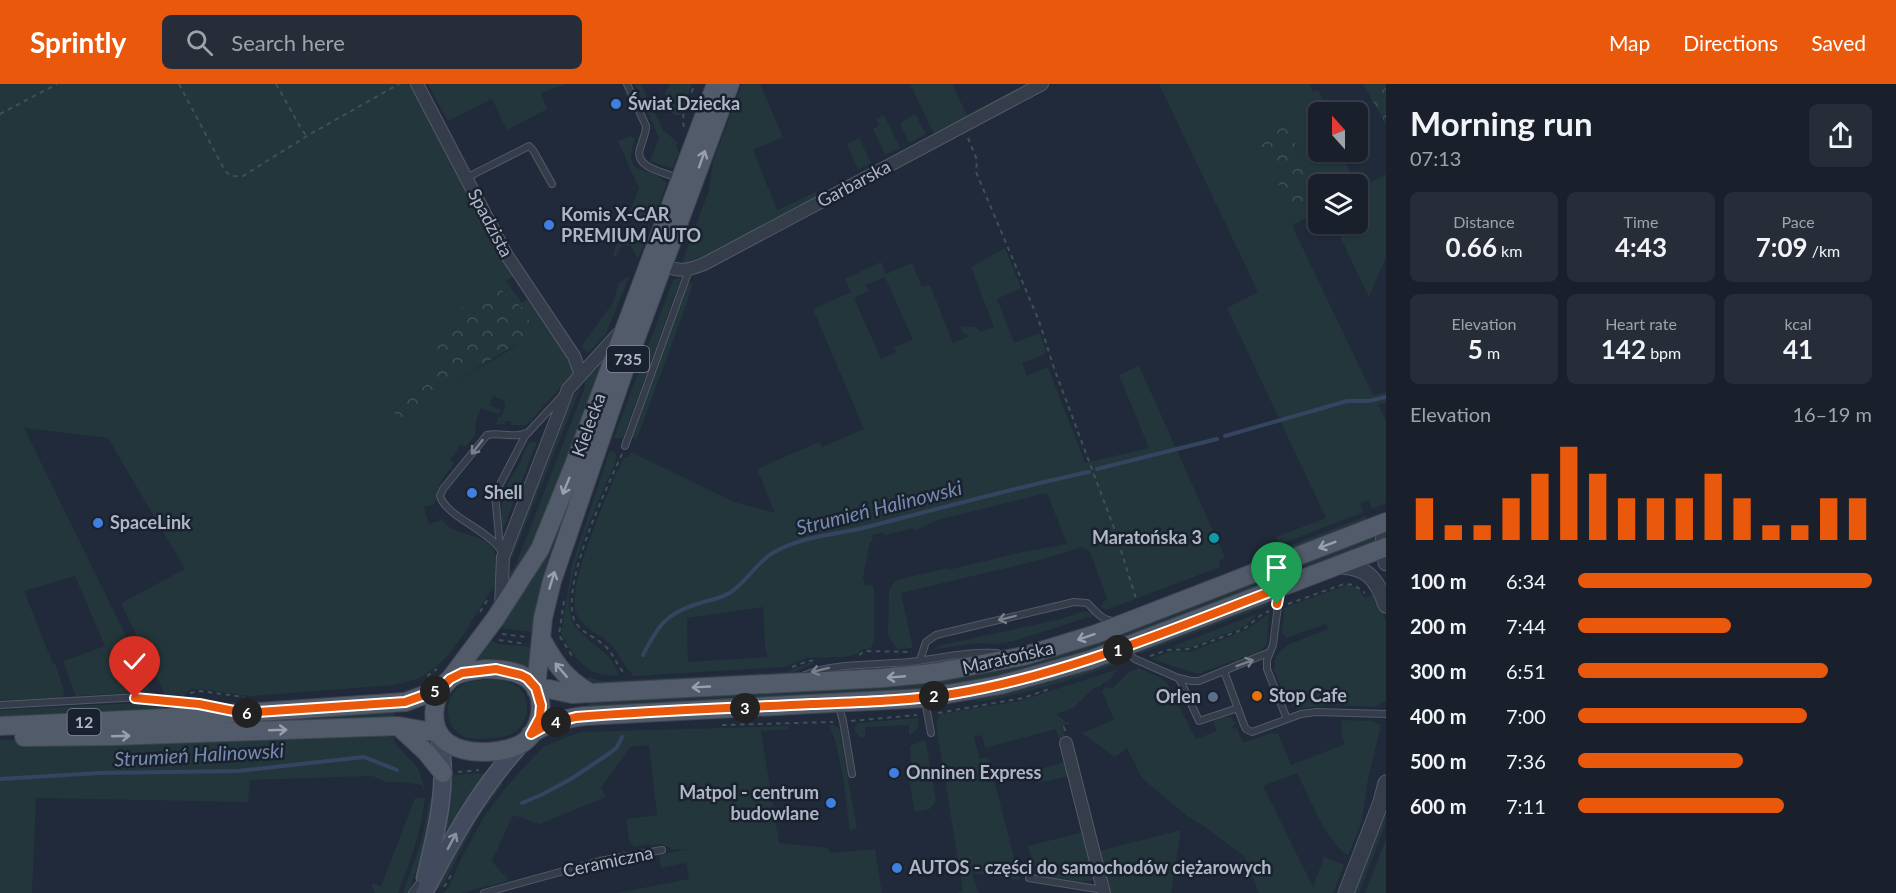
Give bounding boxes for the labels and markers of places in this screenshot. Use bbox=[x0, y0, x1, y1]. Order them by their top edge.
place label: Świat Dziecka bbox=[628, 92, 740, 114]
marker: Świat Dziecka bbox=[609, 97, 623, 111]
place label: Komis X-CAR PREMIUM AUTO bbox=[561, 203, 701, 246]
marker: Komis X-CAR PREMIUM AUTO bbox=[542, 218, 556, 232]
place label: Shell bbox=[484, 481, 522, 503]
marker: Shell bbox=[465, 486, 479, 500]
place label: SpaceLink bbox=[110, 511, 191, 533]
marker: SpaceLink bbox=[91, 516, 105, 530]
place label: Maratońska 3 bbox=[1092, 526, 1202, 548]
marker: Maratońska 3 bbox=[1207, 531, 1221, 545]
pin bbox=[1251, 542, 1302, 604]
pin: 1 bbox=[1103, 635, 1133, 665]
pin bbox=[109, 636, 160, 698]
pin: 5 bbox=[420, 676, 450, 706]
pin: 2 bbox=[919, 681, 949, 711]
place label: Stop Cafe bbox=[1269, 684, 1347, 706]
place label: Orlen bbox=[1156, 685, 1201, 707]
marker: Stop Cafe bbox=[1250, 689, 1264, 703]
marker: Orlen bbox=[1206, 690, 1220, 704]
pin: 3 bbox=[730, 693, 760, 723]
pin: 6 bbox=[232, 698, 262, 728]
pin: 4 bbox=[541, 707, 571, 737]
place label: Onninen Express bbox=[906, 761, 1042, 783]
marker: Onninen Express bbox=[887, 766, 901, 780]
place label: Matpol - centrum budowlane bbox=[679, 781, 819, 824]
marker: Matpol - centrum budowlane bbox=[824, 796, 838, 810]
place label: AUTOS - części do samochodów ciężarowych bbox=[908, 856, 1272, 878]
marker: AUTOS - części do samochodów ciężarowych bbox=[890, 861, 904, 875]

